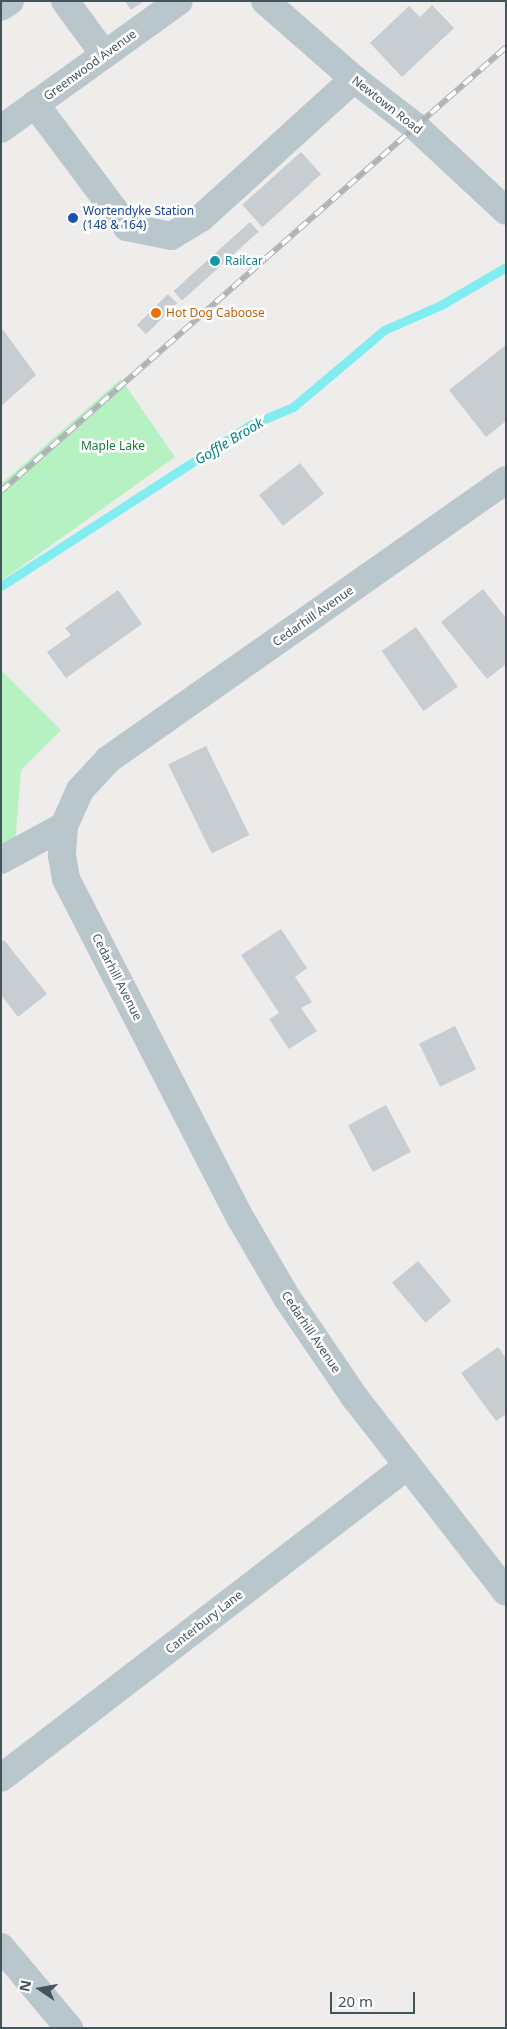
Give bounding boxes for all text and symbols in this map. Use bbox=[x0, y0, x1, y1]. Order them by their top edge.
street label: Greenwood Avenue bbox=[41, 27, 139, 103]
street label: Newtown Road bbox=[349, 73, 425, 137]
place label: Wortendyke Station (148 & 164) bbox=[83, 204, 194, 232]
marker: Wortendyke Station (148 & 164) bbox=[67, 212, 79, 224]
place label: Railcar bbox=[225, 254, 263, 268]
marker: Railcar bbox=[209, 255, 221, 267]
place label: Hot Dog Caboose bbox=[166, 306, 265, 320]
marker: Hot Dog Caboose bbox=[150, 307, 162, 319]
water label: Goffle Brook bbox=[192, 414, 266, 468]
park label: Maple Lake bbox=[81, 439, 145, 453]
street label: Cedarhill Avenue bbox=[270, 583, 356, 649]
street label: Cedarhill Avenue bbox=[89, 931, 145, 1023]
street label: Cedarhill Avenue bbox=[278, 1288, 344, 1376]
street label: Canterbury Lane bbox=[163, 1587, 245, 1657]
north arrow bbox=[15, 1964, 65, 2014]
text: N bbox=[14, 1978, 35, 1993]
scale bar bbox=[332, 1982, 417, 2014]
text: 20 m bbox=[338, 1991, 373, 2011]

